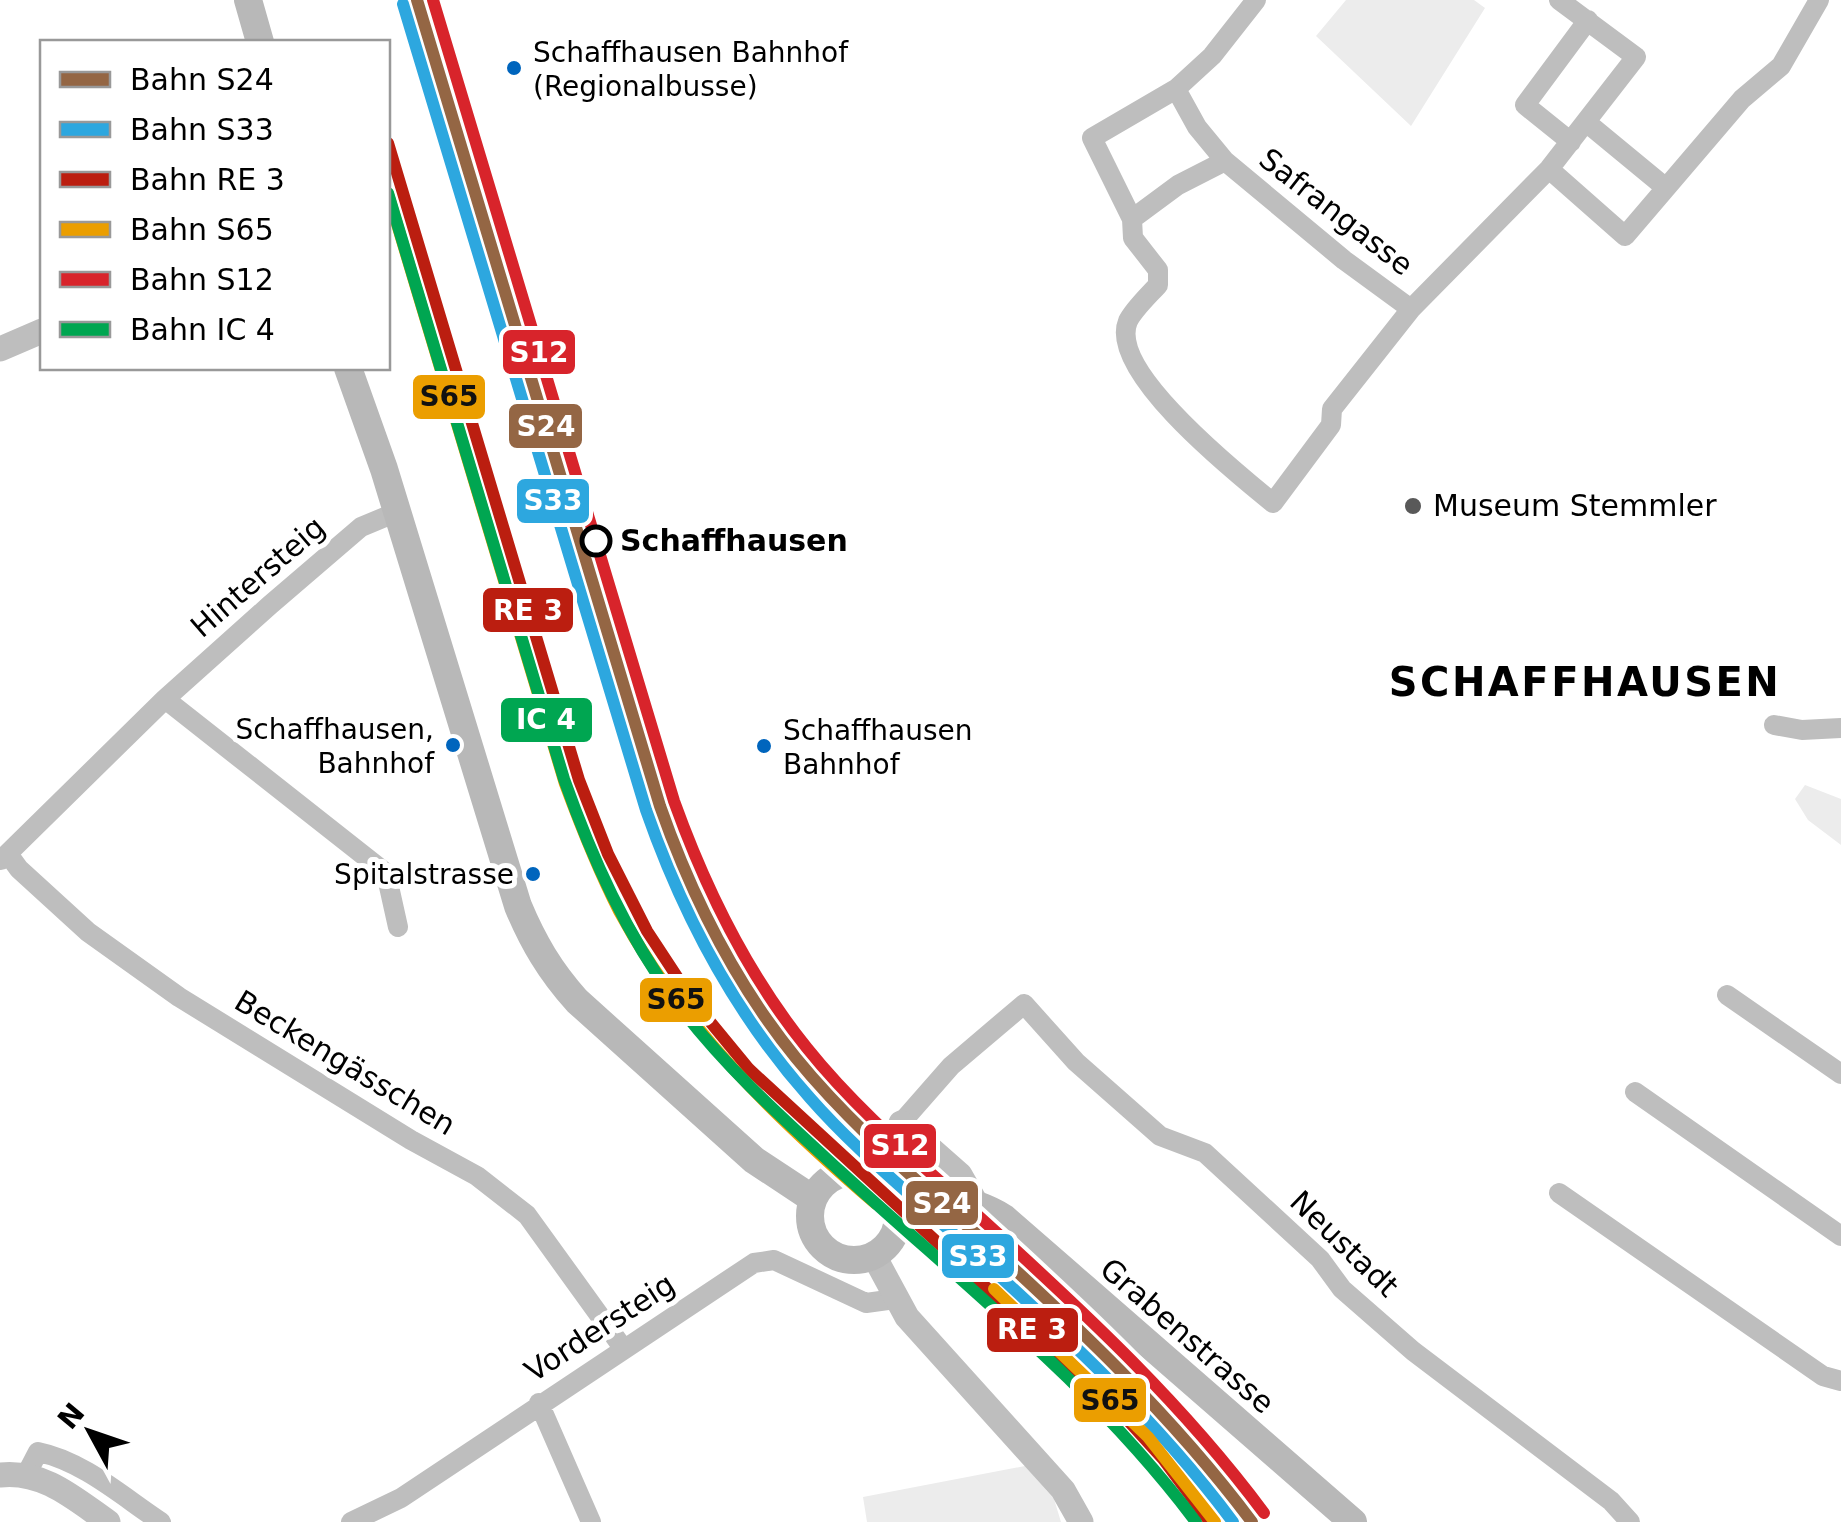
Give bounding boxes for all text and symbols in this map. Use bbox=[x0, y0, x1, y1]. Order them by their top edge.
place label: Schaffhausen Bahnhof (Regionalbusse) bbox=[533, 36, 849, 103]
legend bbox=[40, 40, 390, 370]
marker: Schaffhausen Bahnhof (Regionalbusse) bbox=[504, 58, 524, 78]
text: Bahn S24 bbox=[130, 62, 274, 97]
text: Bahn S33 bbox=[130, 112, 274, 147]
street label: Safrangasse bbox=[1253, 141, 1420, 282]
text: Bahn RE 3 bbox=[130, 162, 285, 197]
text: Bahn S65 bbox=[130, 212, 274, 247]
text: Bahn S12 bbox=[130, 262, 274, 297]
text: Bahn IC 4 bbox=[130, 312, 275, 347]
line badge: S12 bbox=[501, 328, 577, 376]
text: S12 bbox=[509, 336, 569, 369]
line badge: S65 bbox=[411, 373, 487, 421]
text: S65 bbox=[419, 380, 479, 413]
line badge: S24 bbox=[507, 402, 584, 450]
text: S24 bbox=[516, 410, 576, 443]
line badge: S33 bbox=[515, 477, 591, 525]
text: S33 bbox=[523, 484, 583, 517]
place label: Museum Stemmler bbox=[1433, 488, 1717, 523]
marker: Museum Stemmler bbox=[1402, 495, 1424, 517]
street label: Hintersteig bbox=[184, 509, 332, 644]
place label: Schaffhausen bbox=[620, 523, 848, 558]
marker: Schaffhausen bbox=[581, 526, 611, 556]
line badge: RE 3 bbox=[481, 586, 575, 634]
text: RE 3 bbox=[493, 594, 563, 627]
district label: SCHAFFHAUSEN bbox=[1389, 659, 1781, 705]
line badge: IC 4 bbox=[499, 696, 594, 744]
text: IC 4 bbox=[516, 703, 576, 736]
place label: Schaffhausen, Bahnhof bbox=[236, 713, 435, 780]
place label: Schaffhausen Bahnhof bbox=[783, 714, 973, 781]
marker: Schaffhausen, Bahnhof bbox=[443, 735, 463, 755]
marker: Schaffhausen Bahnhof bbox=[754, 736, 774, 756]
place label: Spitalstrasse bbox=[334, 858, 514, 891]
marker: Spitalstrasse bbox=[523, 864, 543, 884]
line badge: S65 bbox=[638, 976, 714, 1024]
street label: Beckengässchen bbox=[229, 983, 462, 1142]
text: S65 bbox=[646, 983, 706, 1016]
line badge: S12 bbox=[862, 1122, 938, 1170]
text: S12 bbox=[870, 1129, 930, 1162]
line badge: S24 bbox=[904, 1179, 980, 1227]
street label: Neustadt bbox=[1283, 1184, 1406, 1304]
text: S24 bbox=[912, 1187, 972, 1220]
line badge: S33 bbox=[940, 1232, 1016, 1280]
text: S33 bbox=[948, 1240, 1008, 1273]
street label: Grabenstrasse bbox=[1093, 1251, 1281, 1420]
street label: Vordersteig bbox=[518, 1266, 681, 1389]
line badge: RE 3 bbox=[985, 1306, 1080, 1354]
text: RE 3 bbox=[997, 1313, 1067, 1346]
line badge: S65 bbox=[1072, 1376, 1148, 1424]
north arrow bbox=[40, 1382, 140, 1482]
text: S65 bbox=[1080, 1384, 1140, 1417]
text: N bbox=[51, 1397, 91, 1436]

